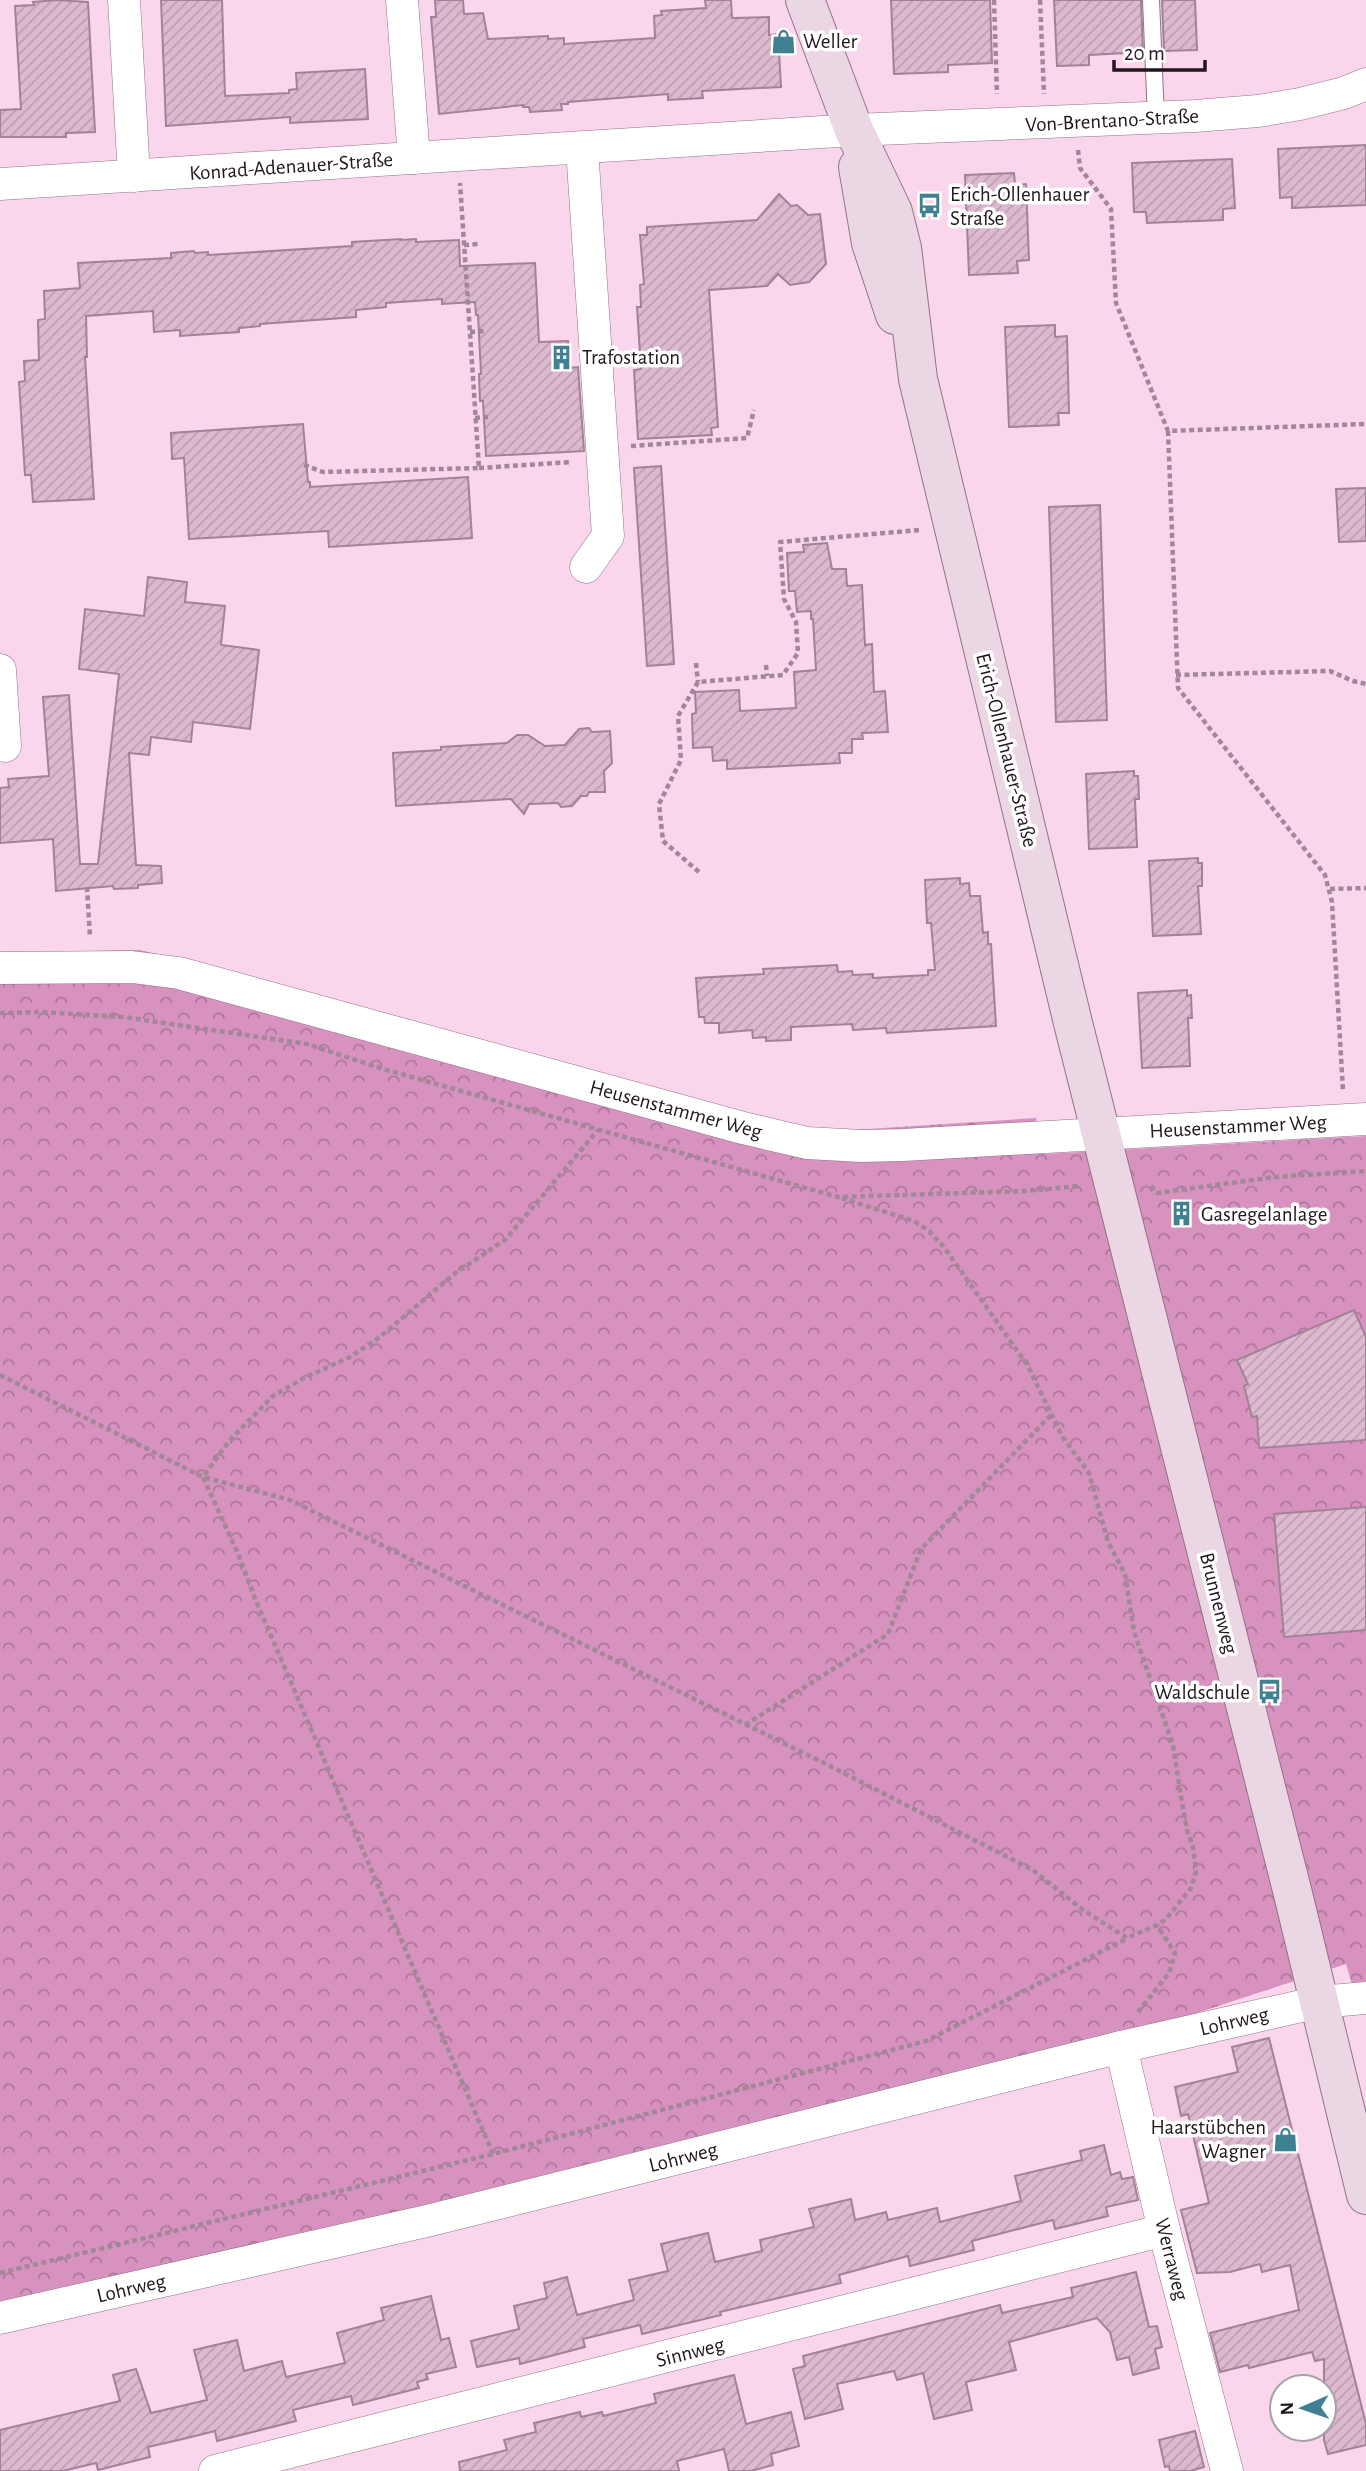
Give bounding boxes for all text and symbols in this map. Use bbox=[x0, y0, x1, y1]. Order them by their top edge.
shop icon: Weller bbox=[769, 27, 797, 55]
scale bar bbox=[1114, 28, 1205, 72]
place label: Weller bbox=[803, 31, 858, 52]
text: 20 m bbox=[1124, 43, 1165, 64]
street label: Von-Brentano-Straße bbox=[1025, 105, 1199, 136]
street label: Konrad-Adenauer-Straße bbox=[188, 149, 394, 184]
place label: Erich-Ollenhauer Straße bbox=[950, 184, 1089, 229]
bus stop icon: Erich-Ollenhauer Straße bbox=[916, 192, 944, 220]
building icon: Trafostation bbox=[548, 343, 576, 371]
place label: Trafostation bbox=[582, 347, 680, 368]
street label: Erich-Ollenhauer-Straße bbox=[972, 651, 1041, 849]
street label: Heusenstammer Weg bbox=[587, 1076, 765, 1143]
street label: Heusenstammer Weg bbox=[1149, 1111, 1328, 1142]
building icon: Gasregelanlage bbox=[1167, 1200, 1195, 1228]
place label: Gasregelanlage bbox=[1201, 1204, 1327, 1225]
street label: Brunnenweg bbox=[1196, 1550, 1241, 1657]
bus stop icon: Waldschule bbox=[1256, 1678, 1284, 1706]
place label: Waldschule bbox=[1154, 1682, 1250, 1703]
street label: Lohrweg bbox=[1198, 2003, 1271, 2040]
place label: Haarstübchen Wagner bbox=[1151, 2117, 1266, 2162]
shop icon: Haarstübchen Wagner bbox=[1272, 2125, 1300, 2153]
street label: Lohrweg bbox=[647, 2139, 720, 2176]
street label: Werraweg bbox=[1151, 2216, 1192, 2303]
street label: Lohrweg bbox=[95, 2270, 168, 2307]
street label: Sinnweg bbox=[654, 2334, 727, 2371]
north arrow bbox=[1268, 2373, 1338, 2443]
text: N bbox=[1278, 2402, 1297, 2415]

